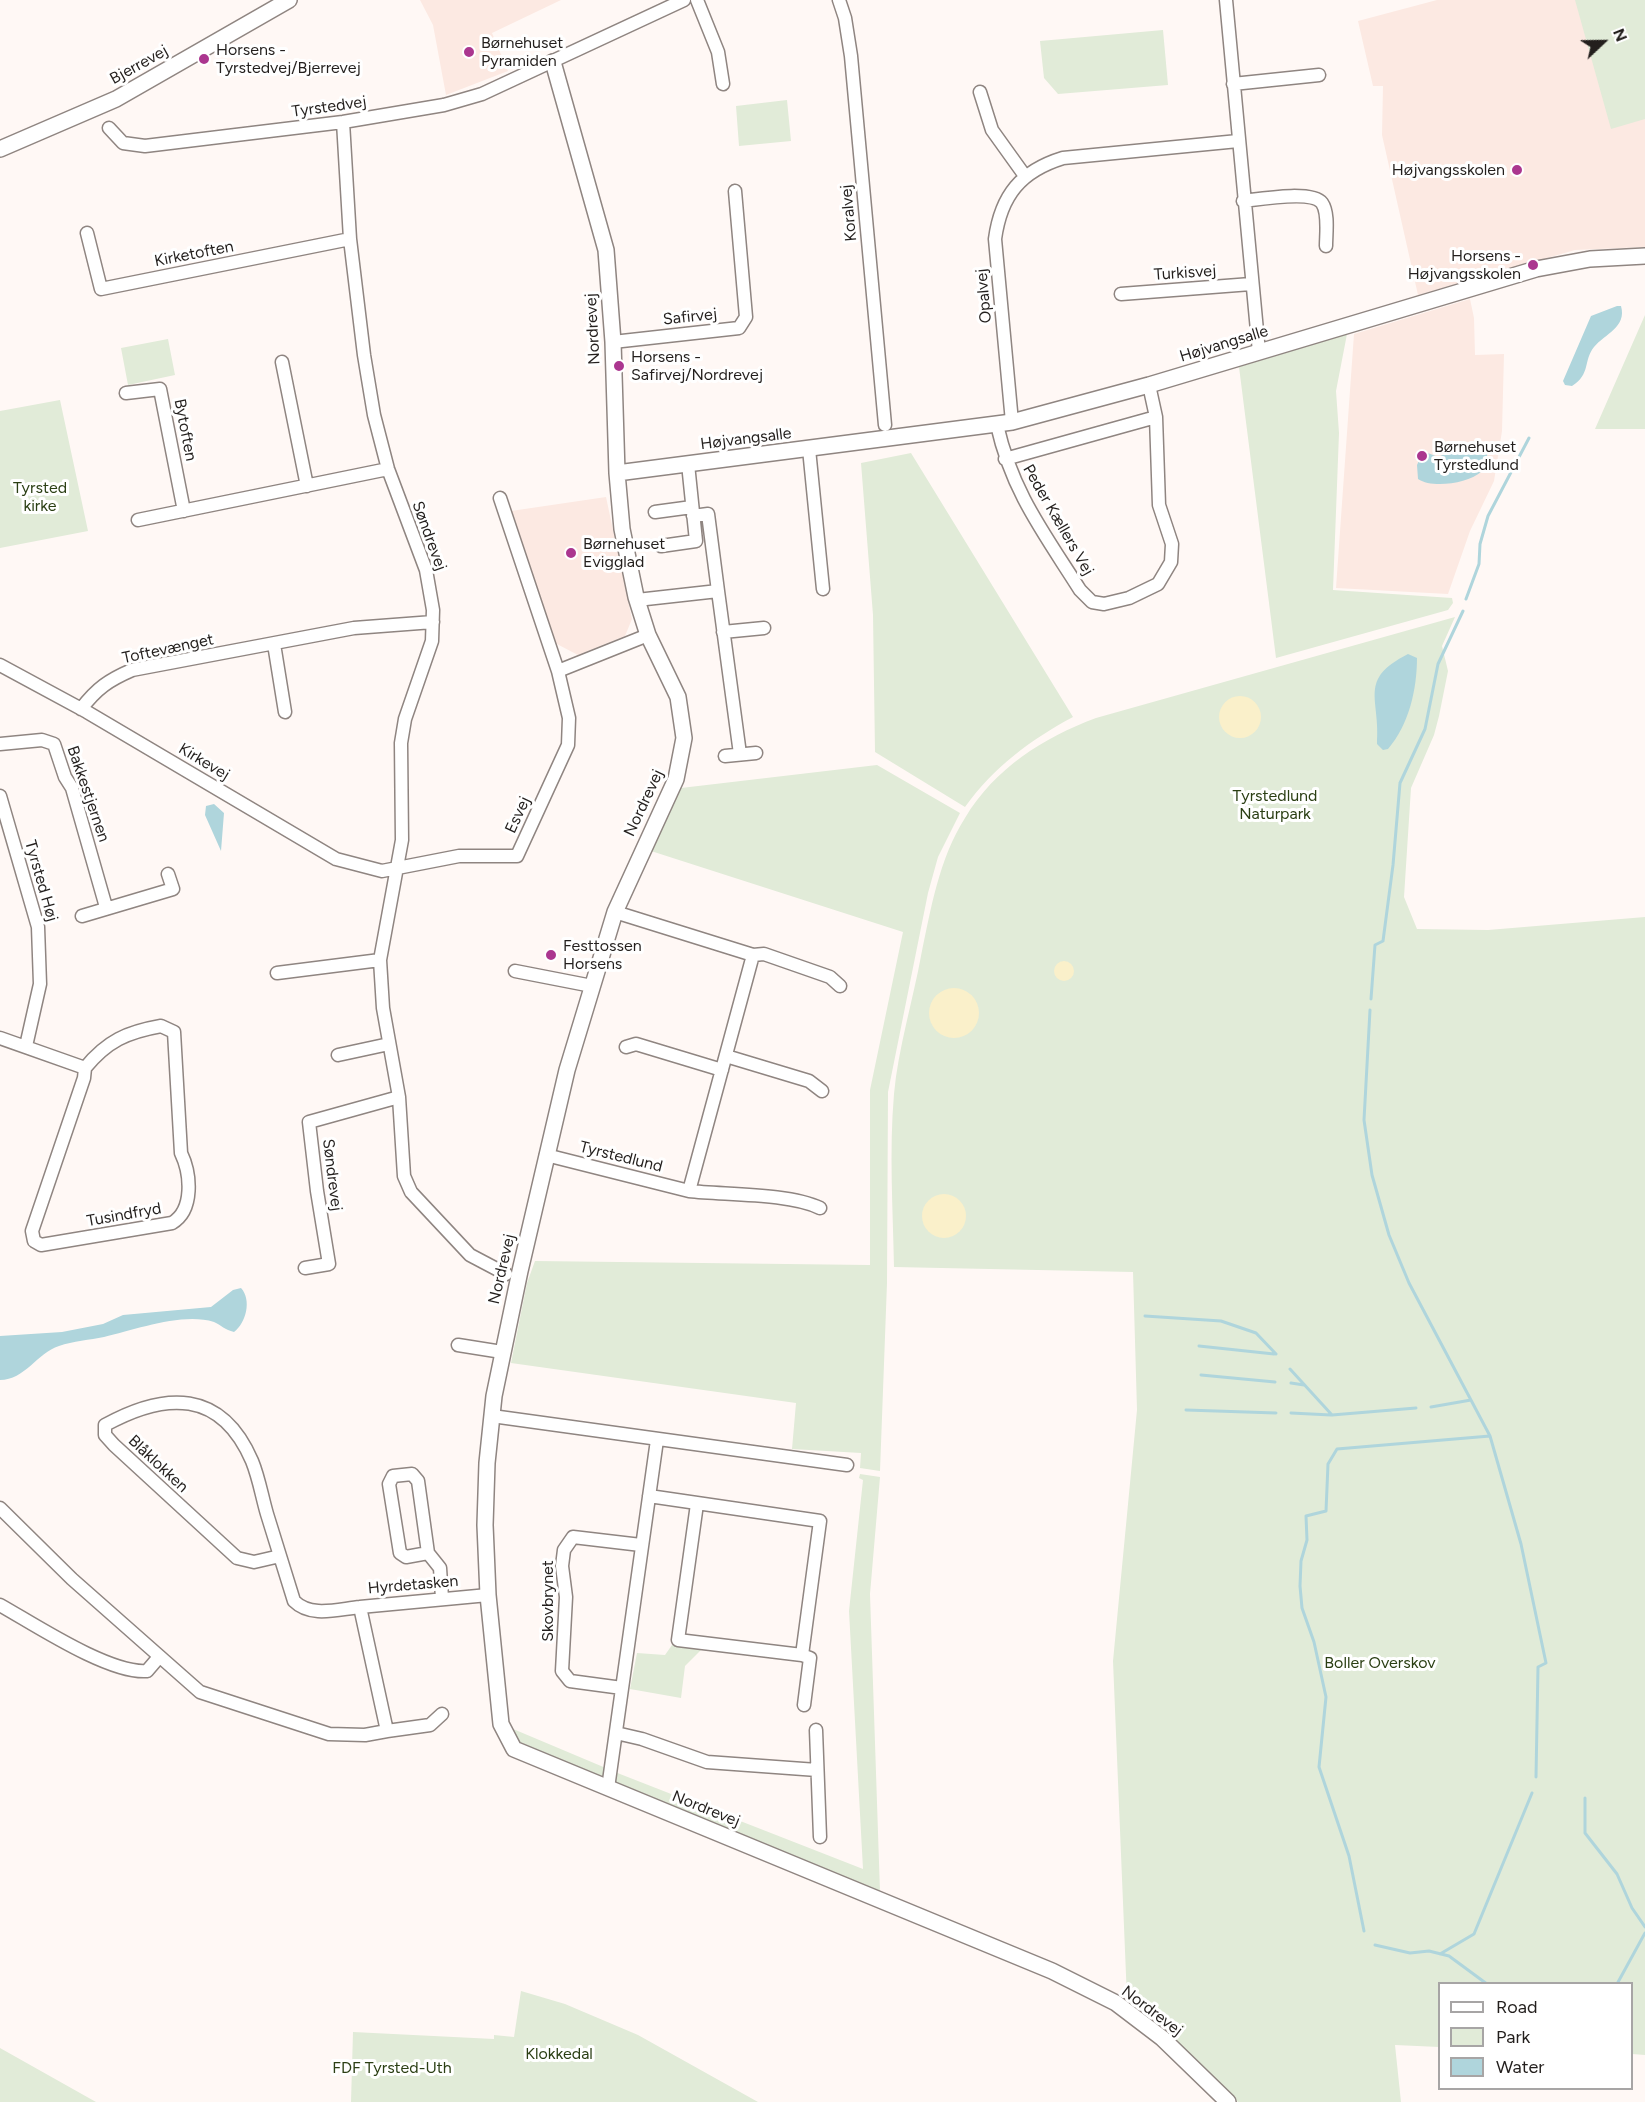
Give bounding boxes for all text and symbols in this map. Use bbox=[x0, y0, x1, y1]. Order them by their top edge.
north arrow bbox=[1573, 12, 1633, 72]
text: N bbox=[1609, 26, 1631, 44]
place label: Børnehuset Pyramiden bbox=[481, 33, 563, 71]
place label: Horsens - Tyrstedvej/Bjerrevej bbox=[216, 40, 361, 78]
street label: Bjerrevej bbox=[107, 41, 171, 89]
marker: Børnehuset Pyramiden bbox=[462, 45, 476, 59]
marker: Horsens - Tyrstedvej/Bjerrevej bbox=[197, 52, 211, 66]
street label: Tyrstedvej bbox=[290, 92, 368, 122]
place label: Højvangsskolen bbox=[1392, 160, 1505, 180]
marker: Højvangsskolen bbox=[1510, 163, 1524, 177]
street label: Koralvej bbox=[837, 184, 861, 242]
street label: Kirketoften bbox=[153, 237, 235, 271]
place label: Horsens - Højvangsskolen bbox=[1408, 246, 1521, 284]
marker: Horsens - Højvangsskolen bbox=[1526, 258, 1540, 272]
street label: Turkisvej bbox=[1153, 261, 1217, 285]
street label: Opalvej bbox=[972, 268, 996, 324]
street label: Nordrevej bbox=[582, 293, 604, 365]
street label: Safirvej bbox=[662, 305, 718, 329]
street label: Højvangsalle bbox=[1177, 321, 1271, 367]
place label: Horsens - Safirvej/Nordrevej bbox=[631, 347, 763, 385]
marker: Horsens - Safirvej/Nordrevej bbox=[612, 359, 626, 373]
street label: Bytoften bbox=[170, 397, 200, 463]
street label: Højvangsalle bbox=[699, 424, 793, 454]
place label: Børnehuset Tyrstedlund bbox=[1434, 437, 1519, 475]
marker: Børnehuset Tyrstedlund bbox=[1415, 449, 1429, 463]
street label: Peder Kællers Vej bbox=[1018, 461, 1098, 579]
park label: Tyrsted kirke bbox=[13, 478, 67, 516]
street label: Søndrevej bbox=[408, 499, 450, 573]
place label: Børnehuset Evigglad bbox=[583, 534, 665, 572]
marker: Børnehuset Evigglad bbox=[564, 546, 578, 560]
street label: Toftevænget bbox=[121, 630, 215, 668]
street label: Kirkevej bbox=[175, 739, 233, 785]
street label: Bakkestjernen bbox=[63, 743, 113, 845]
street label: Nordrevej bbox=[620, 767, 668, 839]
park label: Tyrstedlund Naturpark bbox=[1233, 786, 1317, 824]
street label: Esvej bbox=[501, 794, 535, 836]
street label: Tyrsted Høj bbox=[20, 838, 62, 924]
place label: Festtossen Horsens bbox=[563, 936, 642, 974]
marker: Festtossen Horsens bbox=[544, 948, 558, 962]
street label: Tyrstedlund bbox=[578, 1137, 664, 1177]
street label: Søndrevej bbox=[318, 1138, 346, 1212]
street label: Tusindfryd bbox=[85, 1199, 163, 1231]
street label: Nordrevej bbox=[485, 1232, 519, 1306]
street label: Blåklokken bbox=[124, 1431, 192, 1497]
street label: Skovbrynet bbox=[538, 1560, 558, 1642]
street label: Hyrdetasken bbox=[367, 1571, 459, 1599]
park label: Boller Overskov bbox=[1324, 1653, 1436, 1673]
street label: Nordrevej bbox=[669, 1787, 743, 1831]
street label: Nordrevej bbox=[1118, 1982, 1186, 2040]
legend bbox=[1438, 1982, 1633, 2090]
text: Road bbox=[1496, 1996, 1537, 2018]
text: Park bbox=[1496, 2026, 1530, 2048]
park label: Klokkedal bbox=[525, 2044, 593, 2064]
text: Water bbox=[1496, 2056, 1544, 2078]
park label: FDF Tyrsted-Uth bbox=[332, 2058, 452, 2078]

